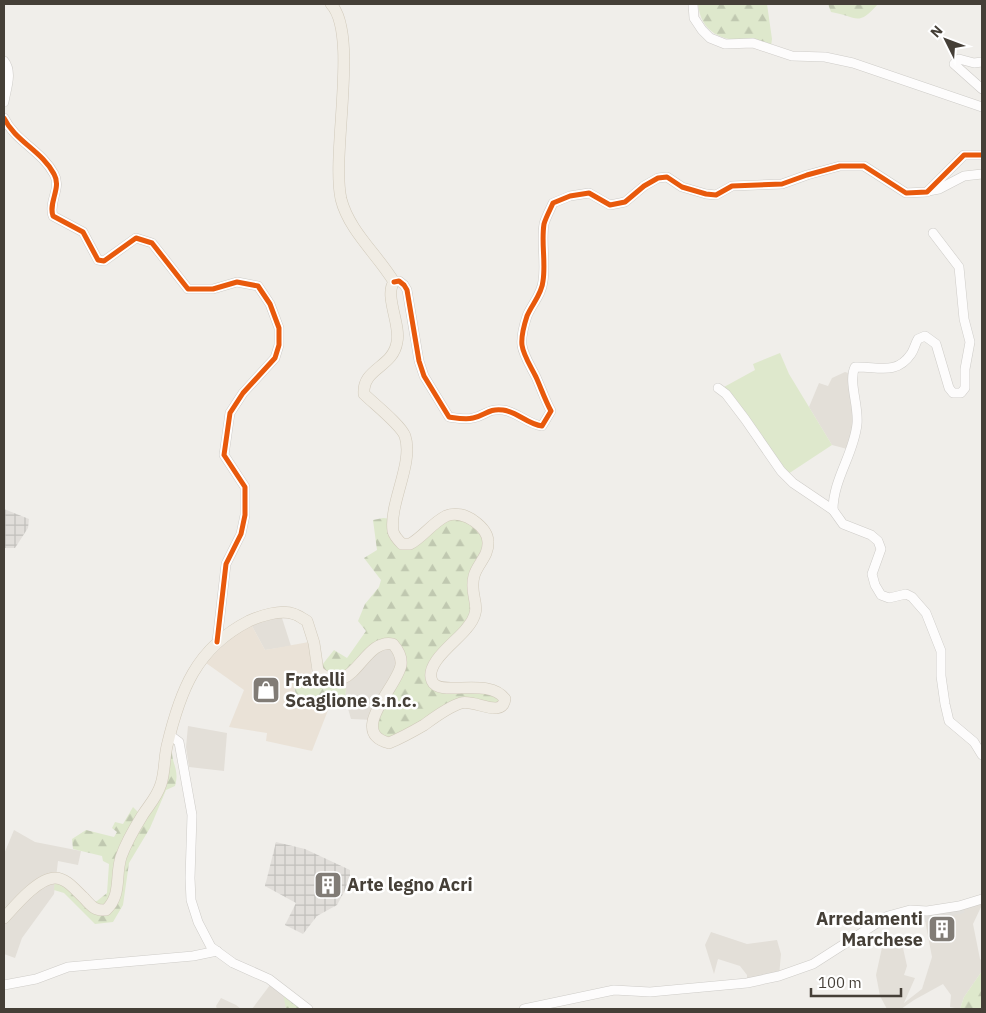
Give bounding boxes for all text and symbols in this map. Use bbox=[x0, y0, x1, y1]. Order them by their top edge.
north arrow bbox=[921, 15, 971, 65]
text: N bbox=[926, 22, 946, 41]
place label: Fratelli Scaglione s.n.c. bbox=[285, 668, 417, 712]
shop icon: Fratelli Scaglione s.n.c. bbox=[251, 675, 281, 705]
building icon: Arte legno Acri bbox=[313, 870, 343, 900]
place label: Arte legno Acri bbox=[347, 873, 473, 896]
place label: Arredamenti Marchese bbox=[816, 907, 923, 951]
building icon: Arredamenti Marchese bbox=[927, 914, 957, 944]
scale bar bbox=[811, 966, 901, 998]
text: 100 m bbox=[818, 973, 862, 992]

